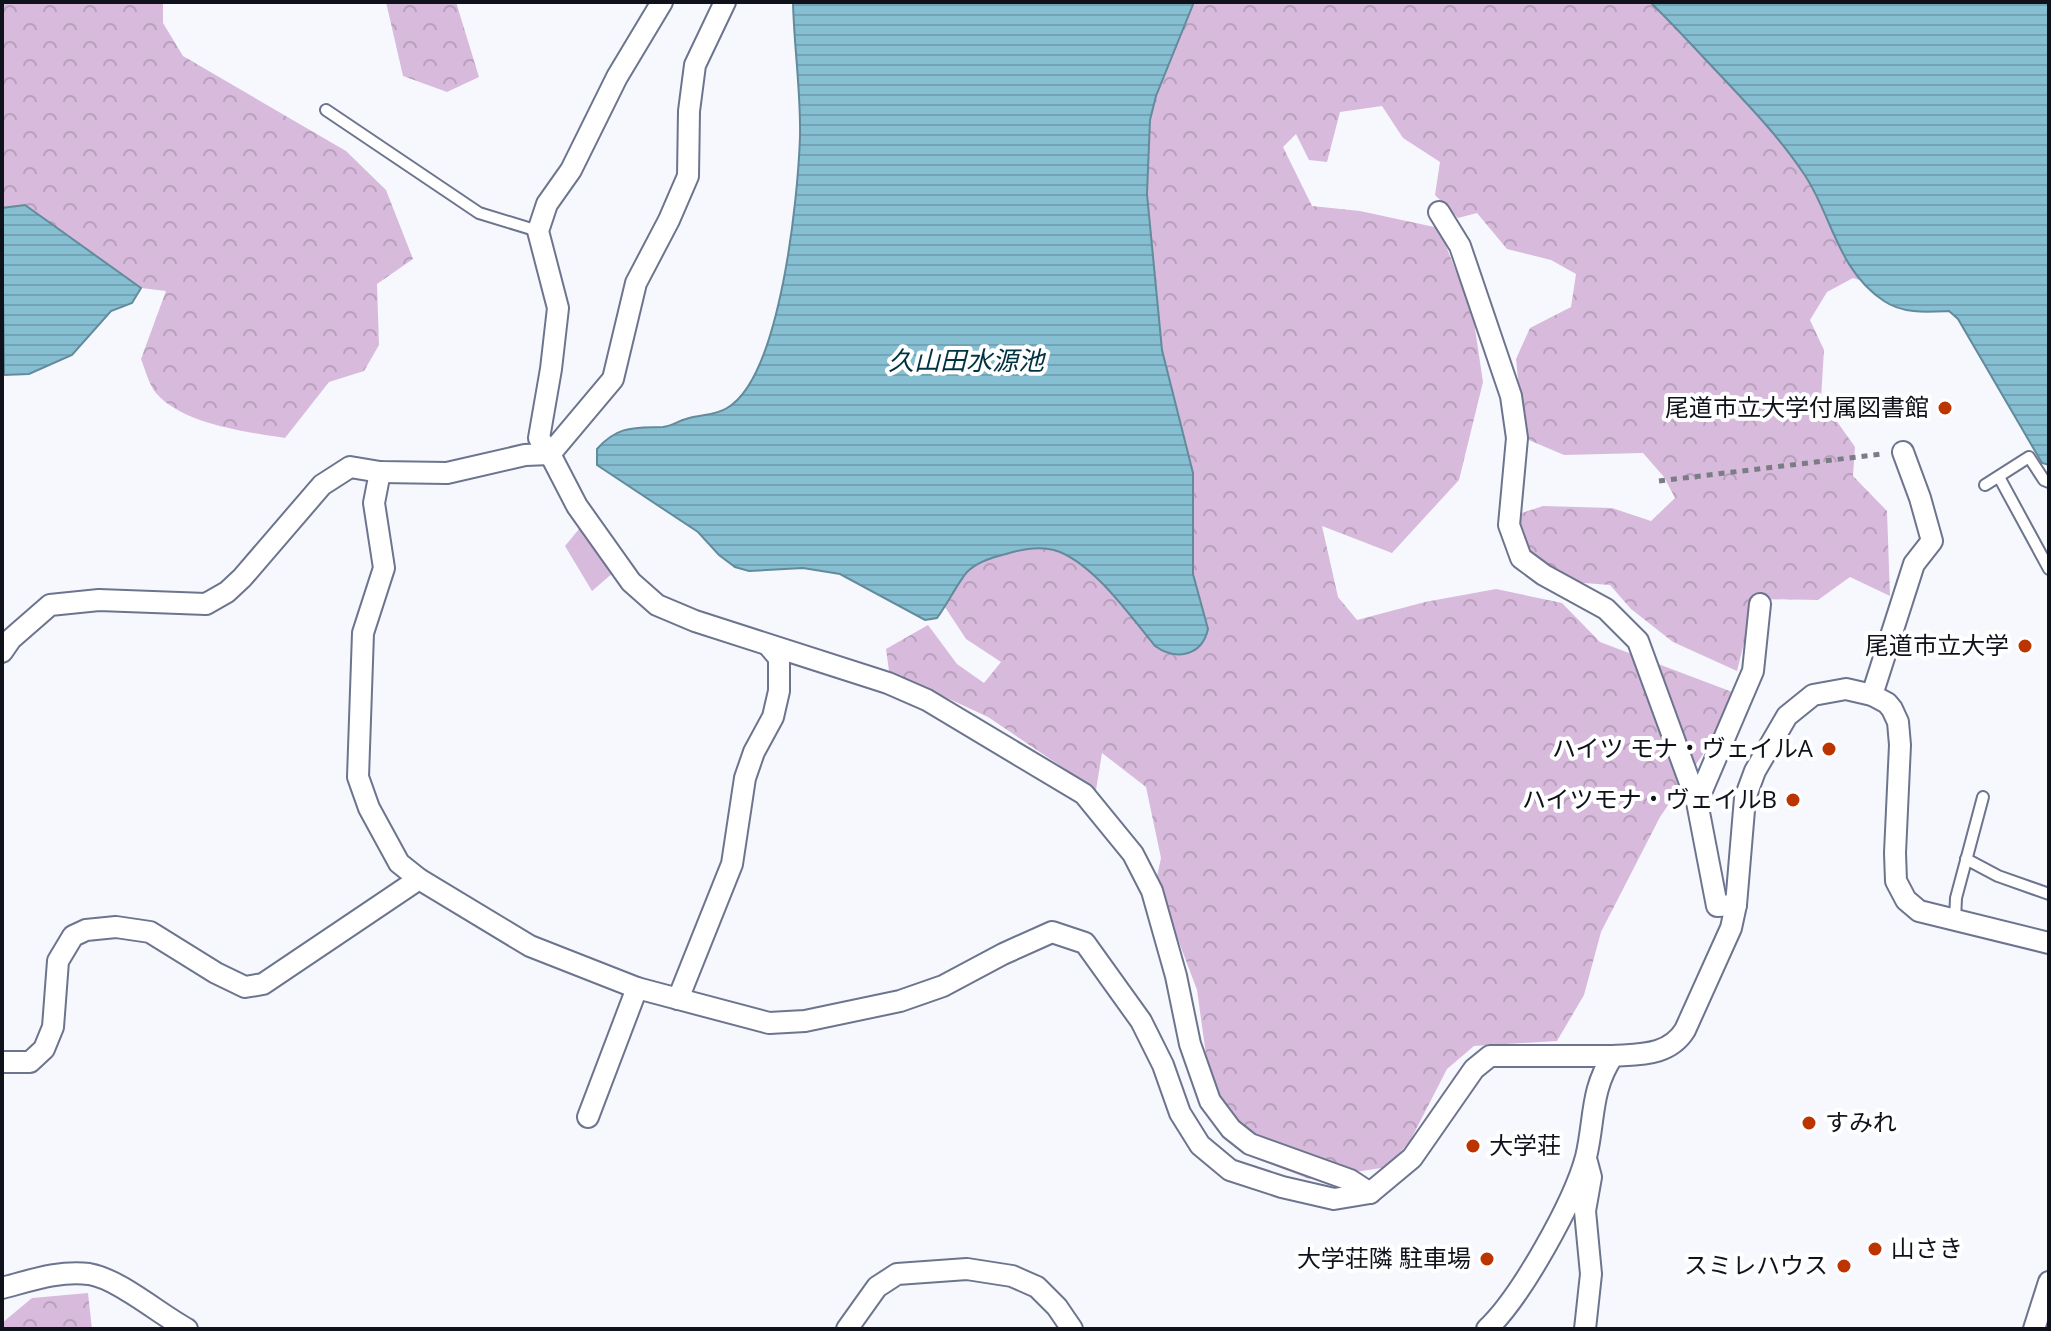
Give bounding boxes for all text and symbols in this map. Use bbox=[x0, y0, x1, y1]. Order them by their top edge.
water label: 久山田水源池 bbox=[888, 342, 1047, 378]
place label: 尾道市立大学付属図書館 bbox=[1665, 390, 1929, 423]
marker: 尾道市立大学付属図書館 bbox=[1936, 399, 1954, 417]
place label: 尾道市立大学 bbox=[1865, 628, 2009, 661]
marker: 尾道市立大学 bbox=[2016, 637, 2034, 655]
place label: ハイツ モナ・ヴェイルA bbox=[1552, 731, 1814, 764]
marker: ハイツ モナ・ヴェイルA bbox=[1820, 740, 1838, 758]
place label: ハイツモナ・ヴェイルB bbox=[1522, 782, 1777, 815]
marker: ハイツモナ・ヴェイルB bbox=[1784, 791, 1802, 809]
place label: すみれ bbox=[1825, 1105, 1897, 1138]
marker: すみれ bbox=[1800, 1114, 1818, 1132]
place label: 大学荘 bbox=[1489, 1128, 1561, 1161]
marker: 大学荘 bbox=[1464, 1137, 1482, 1155]
place label: 山さき bbox=[1891, 1231, 1963, 1264]
marker: 山さき bbox=[1866, 1240, 1884, 1258]
place label: 大学荘隣 駐車場 bbox=[1297, 1241, 1471, 1274]
place label: スミレハウス bbox=[1684, 1248, 1828, 1281]
marker: 大学荘隣 駐車場 bbox=[1478, 1250, 1496, 1268]
marker: スミレハウス bbox=[1835, 1257, 1853, 1275]

